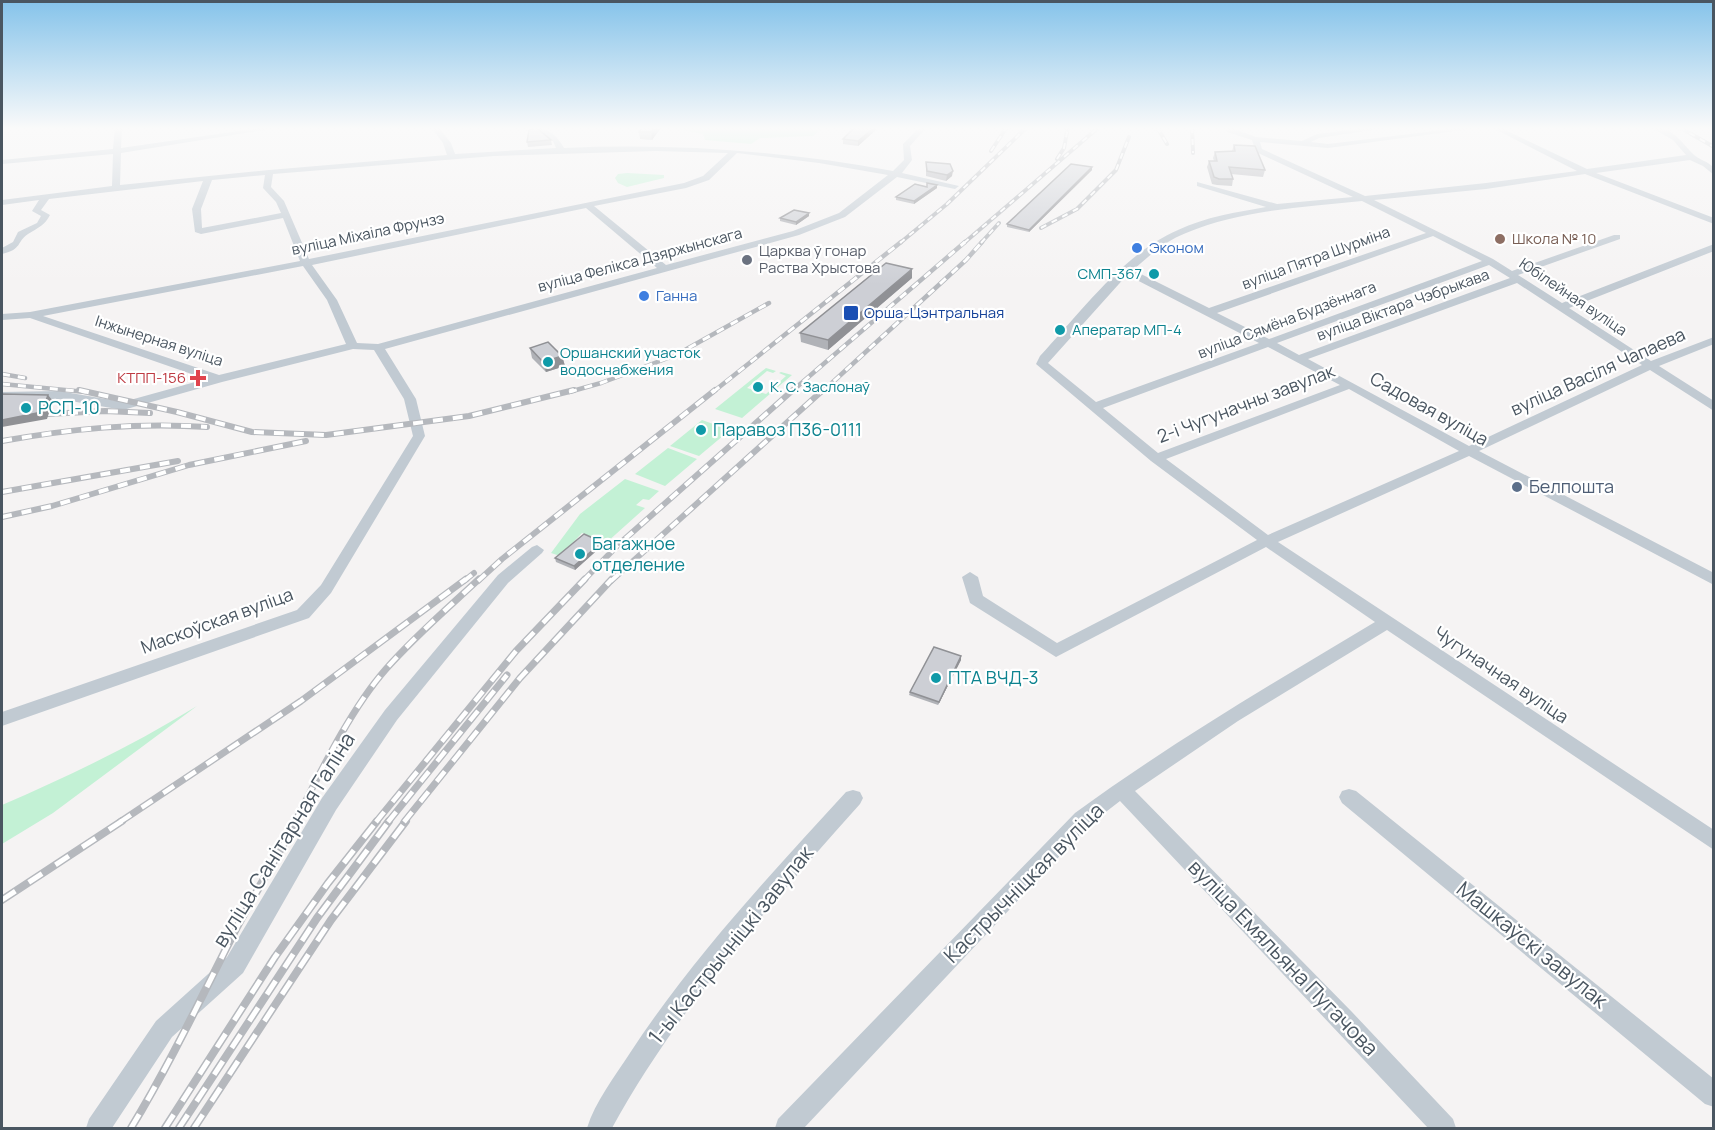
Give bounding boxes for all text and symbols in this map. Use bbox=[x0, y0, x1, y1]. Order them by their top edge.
street label: вуліца Міхаіла Фрунзэ bbox=[290, 207, 446, 260]
street label: вуліца Пятра Шурміна bbox=[1239, 221, 1393, 294]
street label: вуліца Фелікса Дзяржынскага bbox=[535, 222, 744, 297]
place label: Школа № 10 bbox=[1512, 228, 1596, 249]
marker: Школа № 10 bbox=[1493, 232, 1507, 246]
place label: Эконом bbox=[1149, 237, 1204, 258]
place label: Царква ў гонар Раства Хрыстова bbox=[759, 240, 880, 278]
marker: Эконом bbox=[1130, 241, 1144, 255]
marker: Царква ў гонар Раства Хрыстова bbox=[740, 253, 754, 267]
street label: Юбілейная вуліца bbox=[1515, 253, 1631, 340]
place label: СМП-367 bbox=[1077, 263, 1142, 284]
street label: вуліца Віктара Чэбрыкава bbox=[1314, 264, 1492, 346]
marker: СМП-367 bbox=[1147, 267, 1161, 281]
street label: вуліца Сямёна Будзённага bbox=[1194, 276, 1379, 363]
place label: Ганна bbox=[656, 285, 697, 306]
marker: Ганна bbox=[637, 289, 651, 303]
place label: Орша-Цэнтральная bbox=[864, 302, 1004, 323]
marker: Орша-Цэнтральная bbox=[842, 304, 860, 322]
street label: Інжынерная вуліца bbox=[93, 310, 226, 371]
place label: Аператар МП-4 bbox=[1072, 319, 1182, 340]
street label: вуліца Васіля Чапаева bbox=[1506, 322, 1689, 420]
marker: Аператар МП-4 bbox=[1053, 323, 1067, 337]
place label: Оршанский участок водоснабжения bbox=[560, 342, 701, 380]
marker: Оршанский участок водоснабжения bbox=[541, 355, 555, 369]
street label: 2-і Чугуначны завулак bbox=[1153, 358, 1339, 448]
street label: Садовая вуліца bbox=[1366, 366, 1493, 451]
place label: КТПП-156 bbox=[117, 367, 186, 388]
marker: КТПП-156 bbox=[191, 371, 205, 385]
place label: К. С. Заслонаў bbox=[770, 376, 870, 397]
marker: К. С. Заслонаў bbox=[751, 380, 765, 394]
place label: РСП-10 bbox=[38, 395, 100, 419]
marker: РСП-10 bbox=[19, 401, 33, 415]
place label: Паравоз П36-0111 bbox=[713, 417, 862, 441]
marker: Паравоз П36-0111 bbox=[694, 423, 708, 437]
place label: Белпошта bbox=[1529, 474, 1614, 498]
marker: Белпошта bbox=[1510, 480, 1524, 494]
place label: Багажное отделение bbox=[592, 531, 685, 576]
marker: Багажное отделение bbox=[573, 547, 587, 561]
street label: Маскоўская вуліца bbox=[137, 581, 296, 659]
street label: Чугуначная вуліца bbox=[1429, 620, 1574, 728]
place label: ПТА ВЧД-3 bbox=[948, 665, 1039, 689]
marker: ПТА ВЧД-3 bbox=[929, 671, 943, 685]
street label: вуліца Санітарная Галіна bbox=[205, 727, 361, 952]
street label: Кастрычніцкая вуліца bbox=[937, 796, 1109, 968]
street label: 1-ы Кастрычніцкі завулак bbox=[641, 839, 819, 1049]
street label: вуліца Емяльяна Пугачова bbox=[1183, 853, 1385, 1061]
street label: Машкаўскі завулак bbox=[1451, 875, 1615, 1014]

